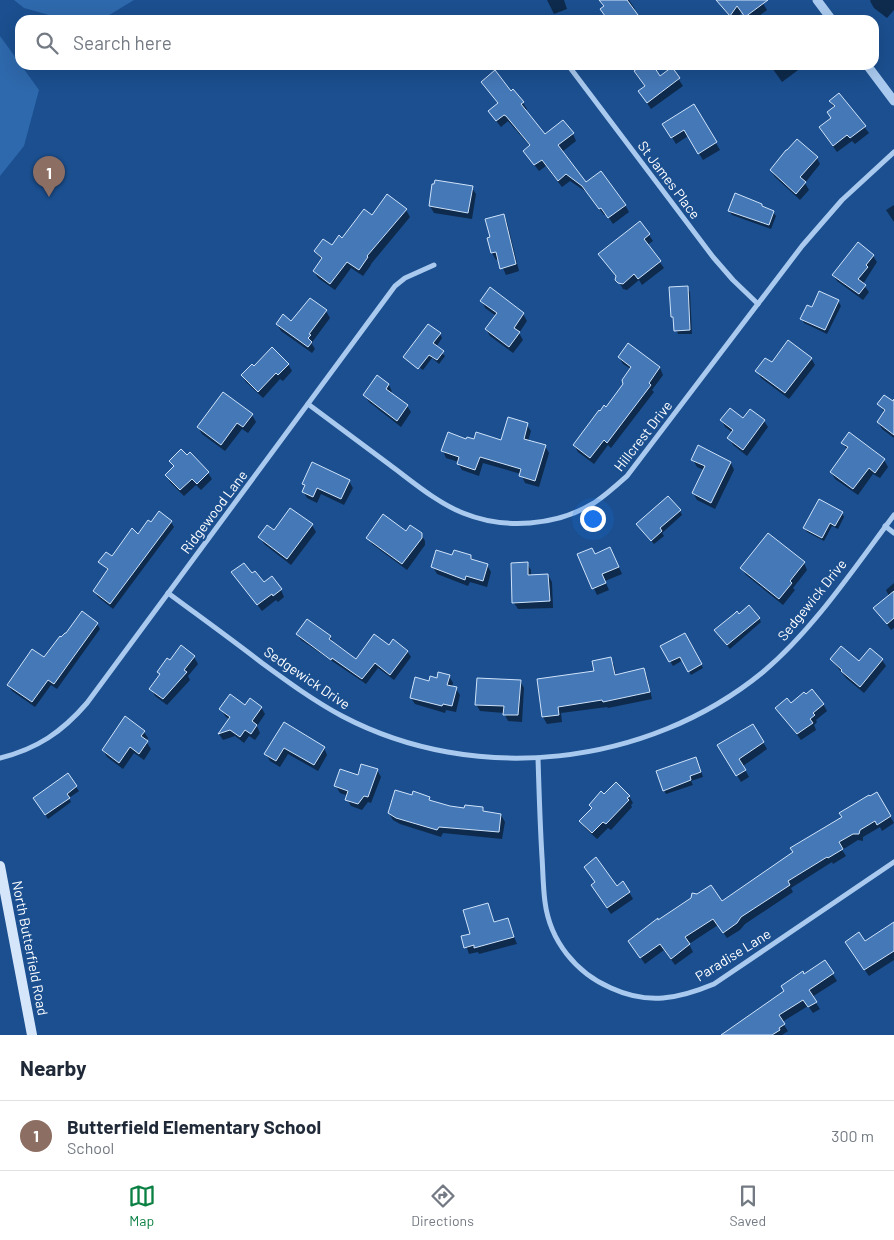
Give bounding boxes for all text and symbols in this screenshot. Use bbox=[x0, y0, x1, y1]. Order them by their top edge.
search box bbox=[15, 15, 879, 70]
icon: search bbox=[33, 29, 61, 57]
text: Search here bbox=[73, 31, 172, 54]
street label: St James Place bbox=[635, 137, 704, 222]
pin: 1 bbox=[33, 156, 65, 197]
street label: Hillcrest Drive bbox=[610, 397, 675, 474]
street label: Ridgewood Lane bbox=[177, 467, 251, 557]
your location bbox=[580, 506, 606, 532]
street label: Sedgewick Drive bbox=[774, 555, 850, 644]
street label: Sedgewick Drive bbox=[261, 643, 353, 713]
street label: North Butterfield Road bbox=[9, 879, 52, 1017]
street label: Paradise Lane bbox=[692, 925, 774, 985]
text: Nearby bbox=[20, 1055, 86, 1080]
text: Butterfield Elementary School bbox=[67, 1115, 321, 1138]
text: 1 bbox=[33, 1126, 39, 1145]
text: 300 m bbox=[831, 1126, 874, 1145]
text: School bbox=[67, 1138, 114, 1157]
tab: Map bbox=[128, 1182, 156, 1229]
tab: Directions bbox=[411, 1182, 474, 1229]
tab: Saved bbox=[729, 1182, 766, 1229]

